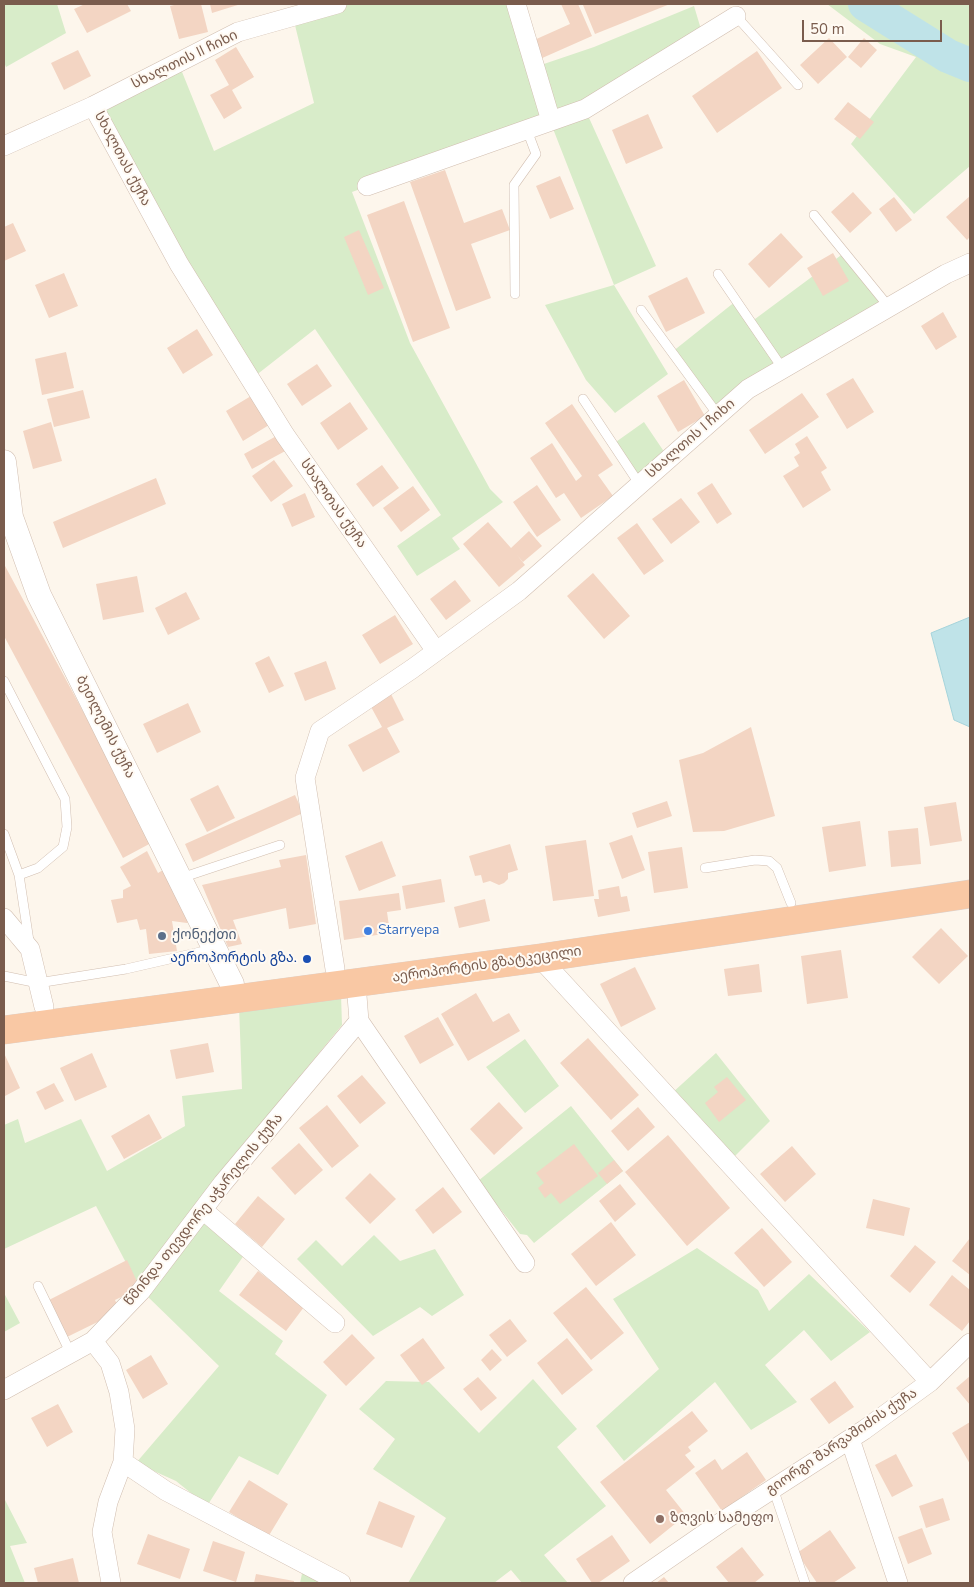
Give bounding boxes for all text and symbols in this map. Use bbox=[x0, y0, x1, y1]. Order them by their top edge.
scale bar bbox=[804, 10, 944, 42]
text: 50 m bbox=[810, 19, 845, 39]
street label: სხალთის II ჩიხი bbox=[129, 27, 241, 93]
street label: სხალთას ქუჩა bbox=[90, 109, 154, 209]
street label: სხალთის I ჩიხი bbox=[643, 396, 739, 482]
street label: სხალთას ქუჩა bbox=[296, 456, 370, 552]
street label: ბეთლემის ქუჩა bbox=[72, 673, 138, 781]
place label: Starryepa bbox=[378, 923, 439, 939]
marker: Starryepa bbox=[362, 925, 374, 937]
place label: ქონექთი bbox=[172, 928, 237, 944]
marker: ქონექთი bbox=[156, 930, 168, 942]
street label: აეროპორტის გზატკეცილი bbox=[391, 943, 583, 987]
place label: აეროპორტის გზა. bbox=[170, 951, 297, 967]
marker: აეროპორტის გზა. bbox=[301, 953, 313, 965]
street label: წმინდა თევდორე აჭარელის ქუჩა bbox=[121, 1110, 287, 1310]
street label: გიორგი შარვაშიძის ქუჩა bbox=[763, 1385, 921, 1499]
place label: ზღვის სამეფო bbox=[670, 1511, 774, 1527]
marker: ზღვის სამეფო bbox=[654, 1513, 666, 1525]

